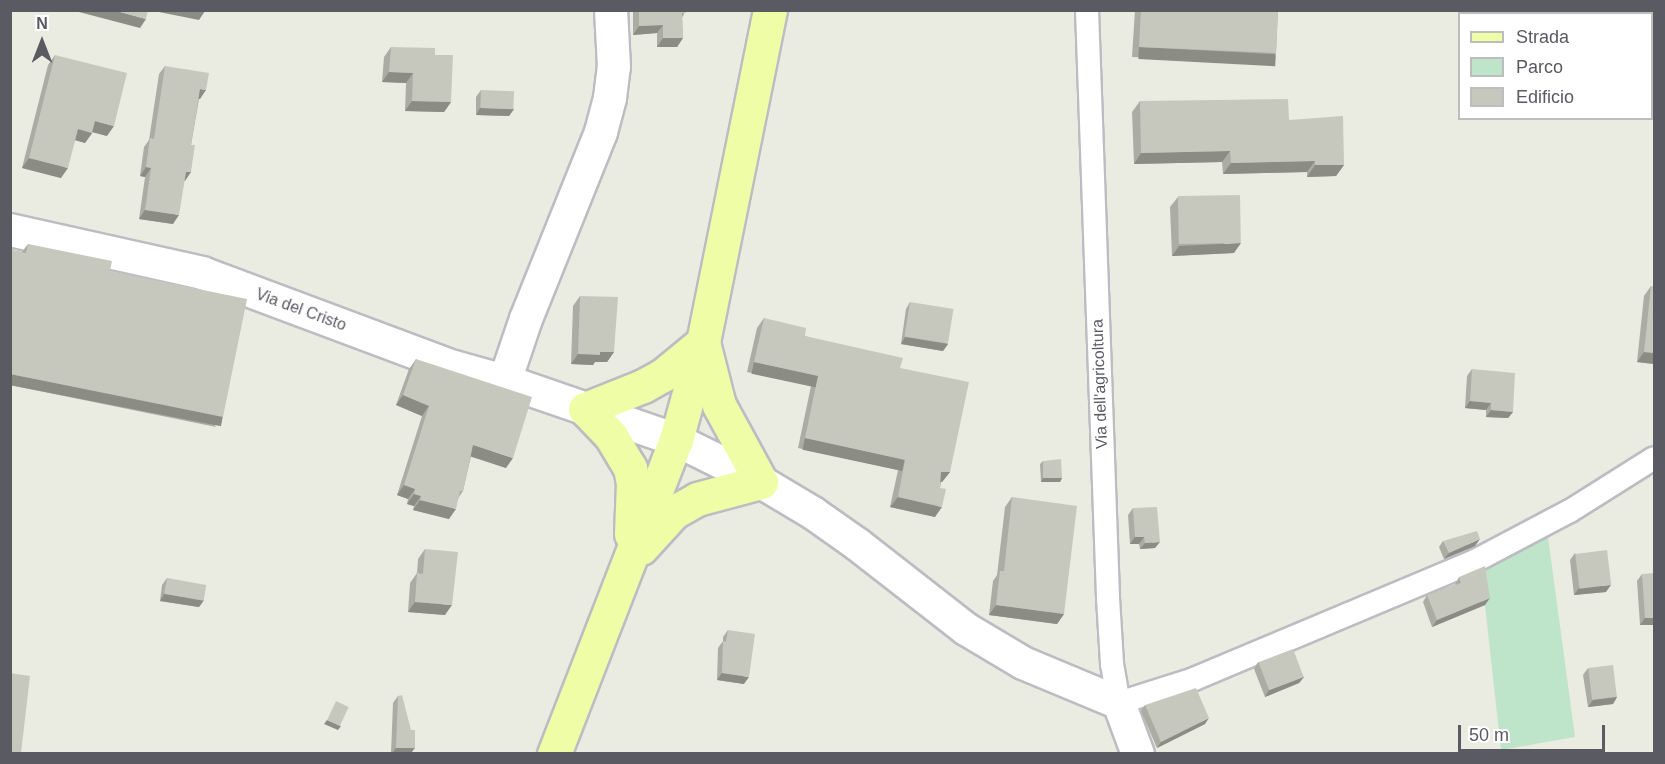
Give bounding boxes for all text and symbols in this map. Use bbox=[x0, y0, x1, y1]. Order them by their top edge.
north arrow bbox=[12, 12, 72, 72]
legend bbox=[1458, 12, 1653, 120]
text: N bbox=[36, 15, 48, 32]
text: Strada bbox=[1516, 27, 1569, 47]
text: Parco bbox=[1516, 57, 1563, 77]
text: Edificio bbox=[1516, 87, 1574, 107]
street label: Via del Cristo bbox=[253, 285, 349, 335]
street label: Via dell'agricoltura bbox=[1088, 319, 1112, 449]
scale bar bbox=[1461, 713, 1608, 751]
text: 50 m bbox=[1469, 725, 1509, 745]

